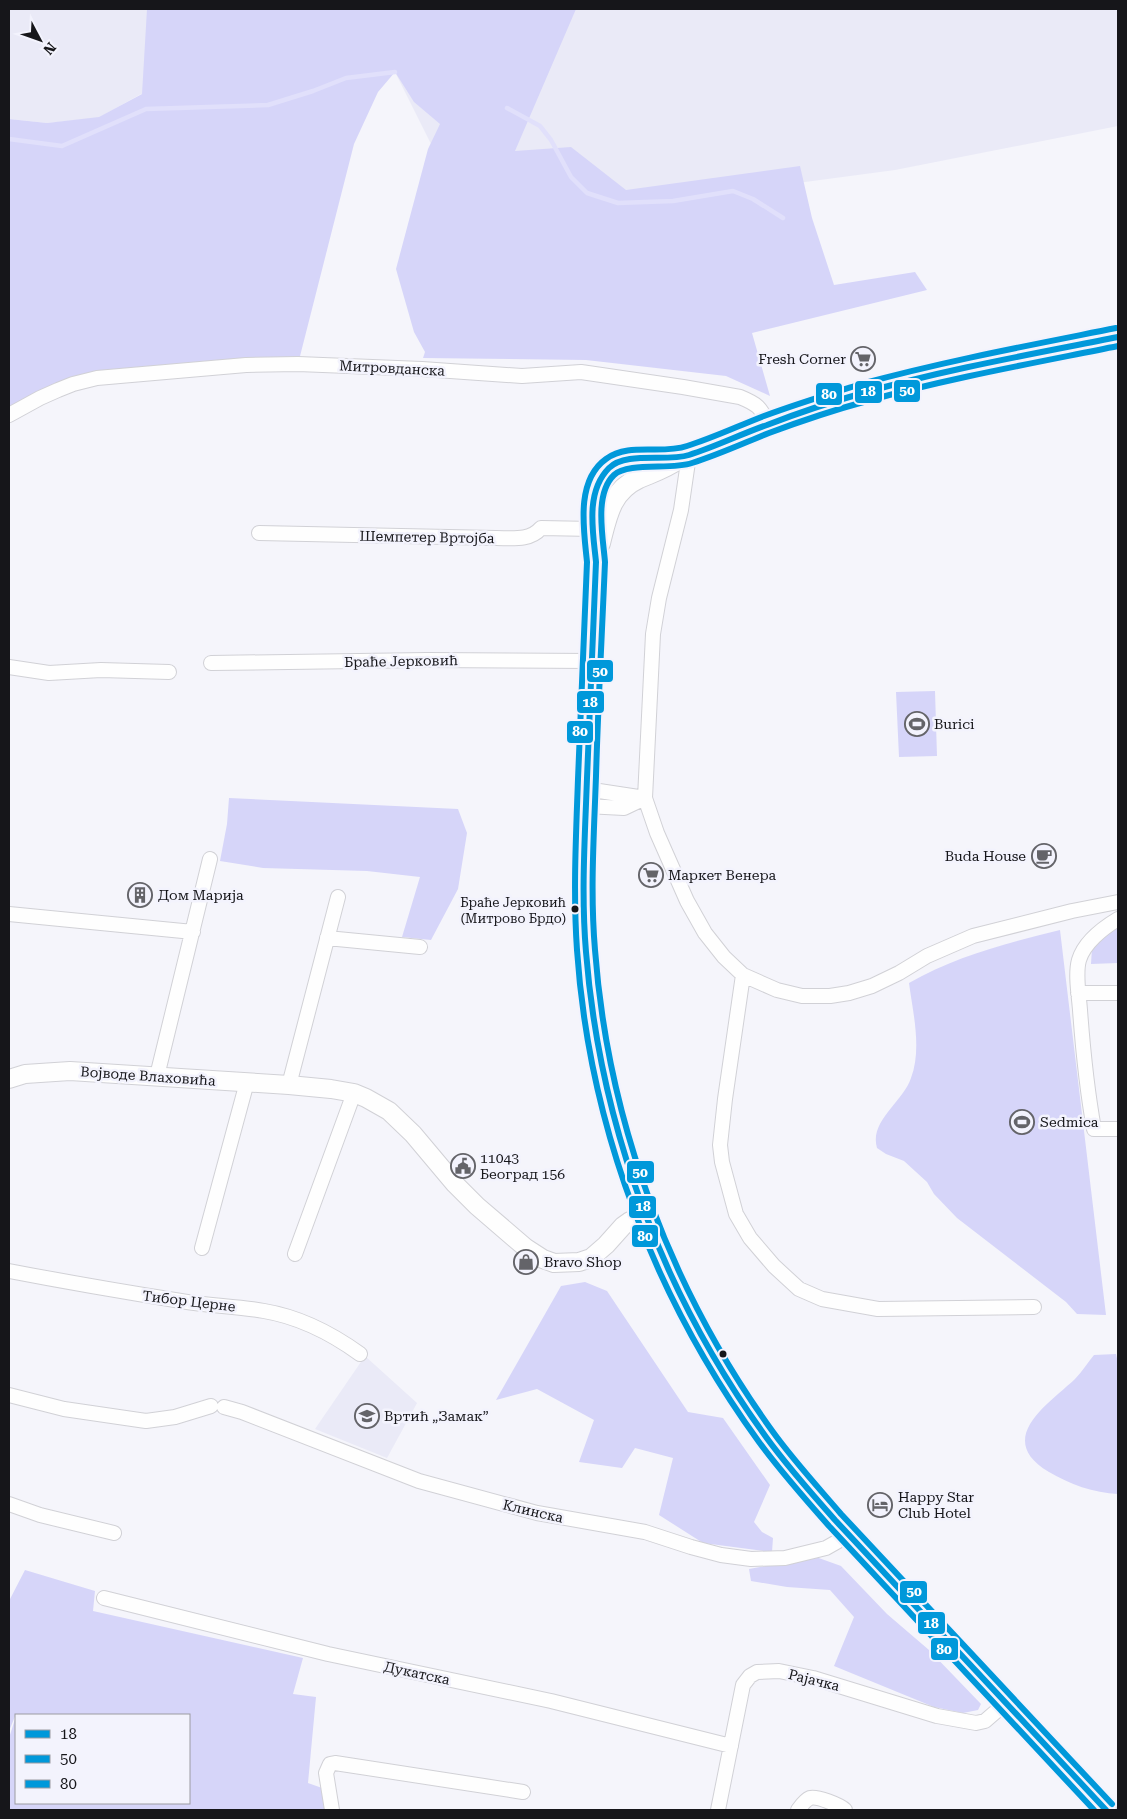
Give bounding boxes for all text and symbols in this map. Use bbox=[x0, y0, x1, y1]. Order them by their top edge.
north arrow bbox=[15, 15, 65, 65]
text: N bbox=[40, 39, 59, 58]
supermarket icon: Fresh Corner bbox=[850, 346, 876, 372]
place label: Fresh Corner bbox=[758, 351, 846, 367]
street label: Митровданска bbox=[339, 357, 446, 379]
line badge: 50 bbox=[893, 379, 921, 403]
line badge: 18 bbox=[854, 380, 883, 404]
line badge: 80 bbox=[815, 382, 843, 406]
text: 50 bbox=[899, 382, 915, 398]
text: 18 bbox=[860, 383, 876, 399]
text: 80 bbox=[821, 386, 837, 402]
street label: Шемпетер Вртојба bbox=[360, 528, 495, 546]
street label: Браће Јерковић bbox=[344, 652, 458, 670]
line badge: 50 bbox=[586, 659, 614, 683]
text: 50 bbox=[592, 663, 608, 679]
line badge: 18 bbox=[576, 690, 605, 714]
text: 18 bbox=[582, 694, 598, 710]
sports icon: Burici bbox=[904, 711, 930, 737]
place label: Burici bbox=[934, 716, 975, 732]
line badge: 80 bbox=[566, 720, 594, 744]
text: 80 bbox=[572, 723, 588, 739]
cafe icon: Buda House bbox=[1031, 843, 1057, 869]
place label: Buda House bbox=[945, 848, 1026, 864]
supermarket icon: Маркет Венера bbox=[638, 862, 664, 888]
place label: Маркет Венера bbox=[668, 867, 776, 883]
building icon: Дом Марија bbox=[127, 882, 153, 908]
place label: Дом Марија bbox=[158, 887, 244, 903]
place label: Браће Јерковић (Митрово Брдо) bbox=[460, 895, 567, 926]
marker: Браће Јерковић (Митрово Брдо) bbox=[570, 904, 580, 914]
street label: Војводе Влаховића bbox=[80, 1063, 217, 1089]
sports icon: Sedmica bbox=[1009, 1109, 1035, 1135]
place label: Sedmica bbox=[1040, 1114, 1099, 1130]
place label: 11043 Београд 156 bbox=[480, 1150, 565, 1182]
public building icon: 11043 Београд 156 bbox=[450, 1153, 476, 1179]
line badge: 50 bbox=[626, 1160, 655, 1184]
text: 50 bbox=[632, 1164, 648, 1180]
line badge: 18 bbox=[628, 1195, 657, 1219]
text: 18 bbox=[635, 1198, 651, 1214]
line badge: 80 bbox=[631, 1224, 659, 1248]
text: 80 bbox=[637, 1228, 653, 1244]
shop icon: Bravo Shop bbox=[513, 1249, 539, 1275]
place label: Bravo Shop bbox=[544, 1254, 622, 1270]
street label: Тибор Церне bbox=[142, 1287, 237, 1315]
unlabelled marker bbox=[718, 1349, 728, 1359]
school or university icon: Вртић „Замак” bbox=[354, 1403, 380, 1429]
place label: Вртић „Замак” bbox=[384, 1408, 489, 1424]
place label: Happy Star Club Hotel bbox=[898, 1489, 974, 1521]
hotel icon: Happy Star Club Hotel bbox=[867, 1492, 893, 1518]
street label: Клинска bbox=[501, 1496, 565, 1526]
line badge: 50 bbox=[899, 1580, 928, 1604]
text: 50 bbox=[906, 1583, 922, 1599]
line badge: 18 bbox=[917, 1611, 946, 1635]
text: 18 bbox=[923, 1615, 939, 1631]
line badge: 80 bbox=[930, 1637, 959, 1661]
text: 80 bbox=[936, 1641, 952, 1657]
street label: Дукатска bbox=[383, 1658, 452, 1688]
street label: Рајачка bbox=[787, 1666, 842, 1694]
legend bbox=[15, 1714, 190, 1804]
text: 18 bbox=[60, 1725, 77, 1743]
text: 50 bbox=[60, 1750, 77, 1768]
text: 80 bbox=[60, 1775, 77, 1793]

